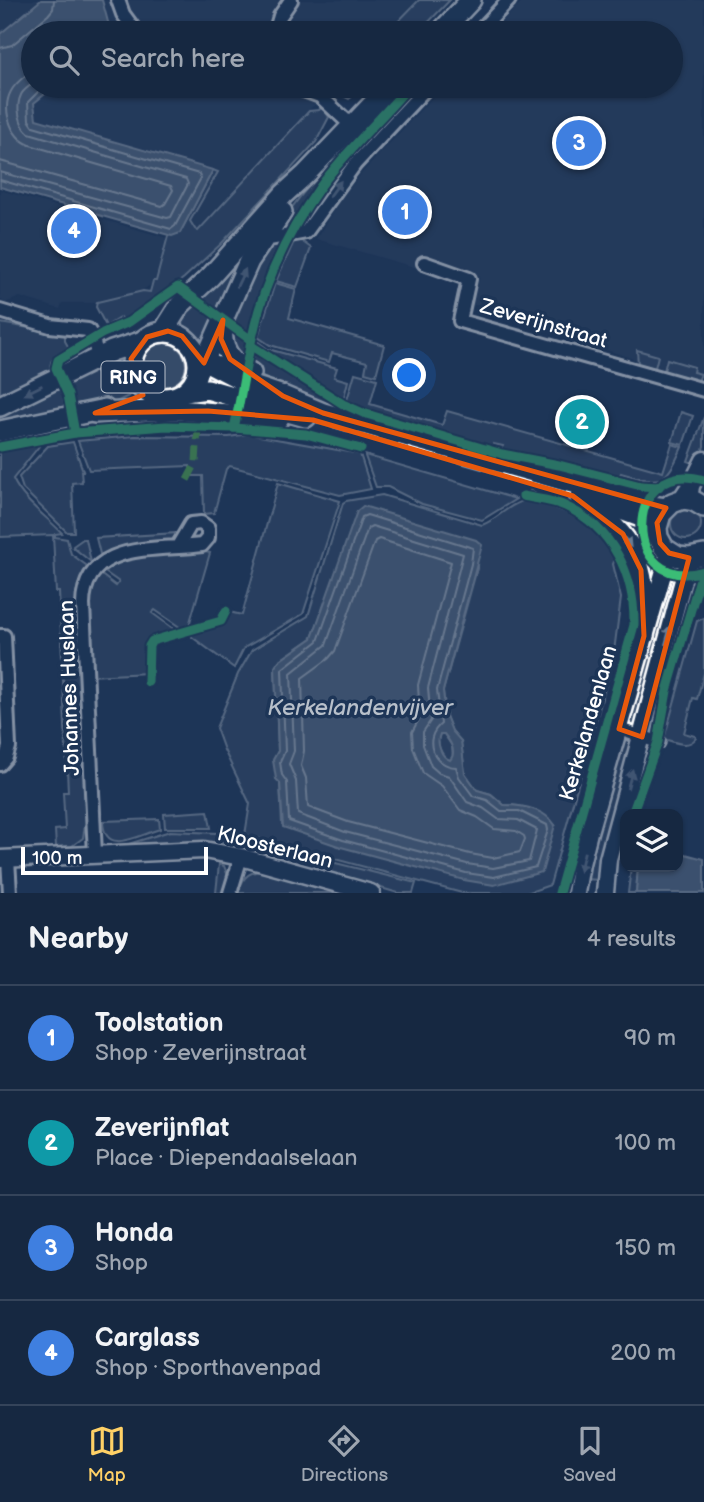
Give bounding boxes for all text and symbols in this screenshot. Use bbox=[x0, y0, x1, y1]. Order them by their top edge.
search box bbox=[21, 21, 683, 98]
icon: search bbox=[45, 41, 83, 79]
text: Search here bbox=[101, 44, 245, 75]
pin: 3 bbox=[556, 117, 602, 169]
one-way arrow bbox=[328, 180, 342, 198]
pin: 1 bbox=[382, 186, 428, 238]
pin: 4 bbox=[51, 205, 97, 257]
one-way arrow bbox=[235, 268, 246, 288]
street label: Zeverijnstraat bbox=[476, 293, 611, 354]
your location bbox=[392, 358, 426, 392]
road number: RING bbox=[102, 362, 164, 392]
one-way arrow bbox=[23, 384, 43, 395]
pin: 2 bbox=[559, 396, 605, 448]
one-way arrow bbox=[618, 530, 632, 548]
street label: Johannes Huslaan bbox=[54, 600, 85, 776]
one-way arrow bbox=[664, 624, 674, 645]
street label: Kerkelandenlaan bbox=[554, 643, 623, 804]
water label: Kerkelandenvijver bbox=[267, 694, 454, 722]
one-way arrow bbox=[625, 768, 636, 790]
map controls bbox=[620, 809, 683, 872]
button: layers bbox=[620, 809, 683, 872]
street label: Kloosterlaan bbox=[214, 821, 335, 874]
scale bar bbox=[21, 844, 208, 876]
text: 100 m bbox=[32, 847, 83, 870]
one-way arrow bbox=[576, 851, 587, 873]
text: Nearby bbox=[28, 921, 128, 957]
text: 4 results bbox=[587, 925, 676, 953]
text: Toolstation bbox=[95, 1008, 224, 1039]
text: 1 bbox=[46, 1024, 56, 1052]
text: 90 m bbox=[624, 1024, 676, 1052]
text: Shop · Zeverijnstraat bbox=[95, 1039, 307, 1067]
text: Zeverijnflat bbox=[95, 1113, 229, 1144]
text: 2 bbox=[44, 1129, 58, 1157]
text: 100 m bbox=[615, 1129, 676, 1157]
text: Place · Diependaalselaan bbox=[95, 1144, 357, 1172]
text: Honda bbox=[95, 1218, 174, 1249]
text: 3 bbox=[44, 1234, 58, 1262]
text: 150 m bbox=[615, 1234, 676, 1262]
text: Shop bbox=[95, 1249, 148, 1277]
text: Carglass bbox=[95, 1323, 200, 1354]
text: 4 bbox=[44, 1339, 58, 1367]
text: 200 m bbox=[610, 1339, 676, 1367]
text: Shop · Sporthavenpad bbox=[95, 1354, 321, 1382]
tab: Map bbox=[88, 1422, 126, 1487]
tab: Directions bbox=[301, 1422, 388, 1487]
tab: Saved bbox=[563, 1422, 616, 1487]

